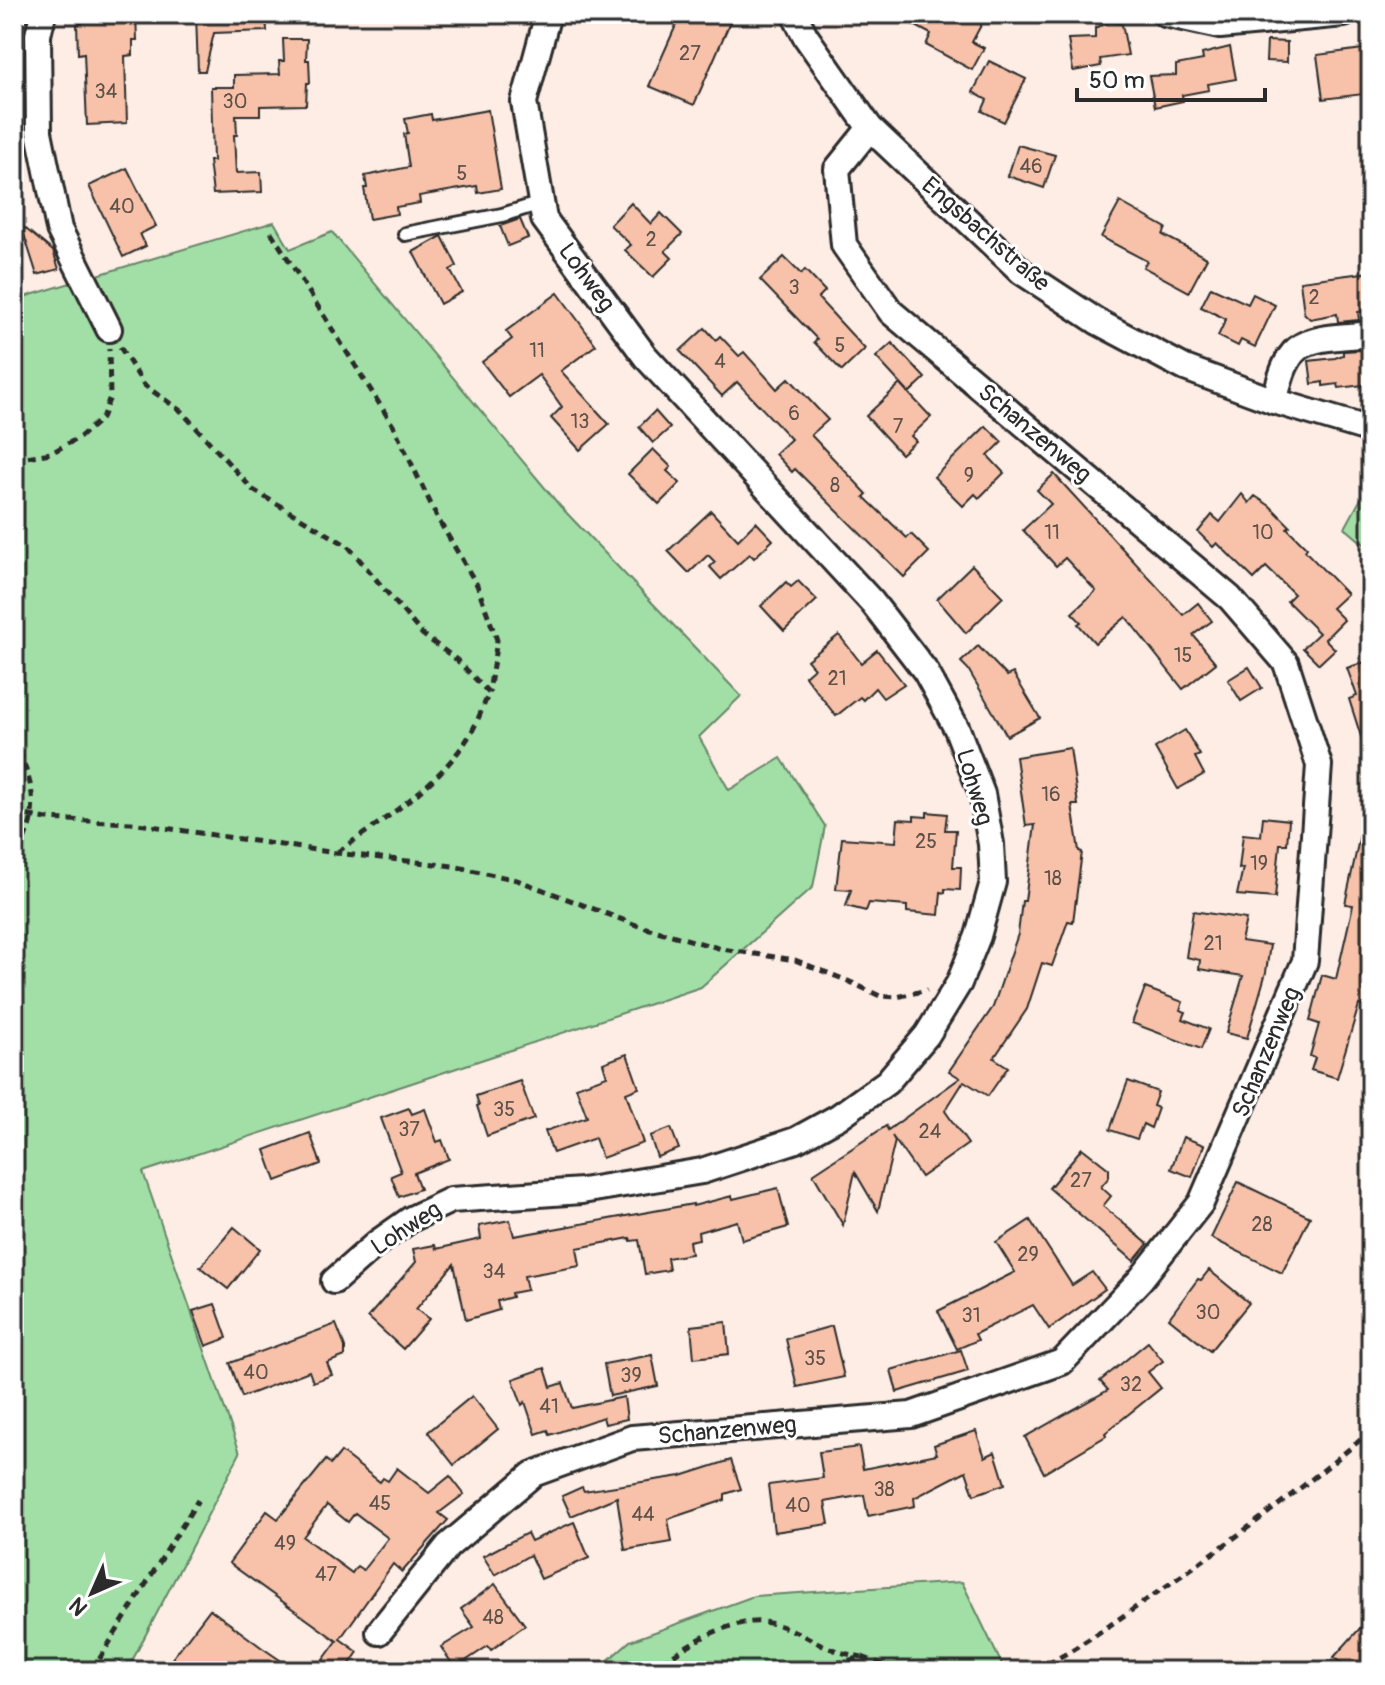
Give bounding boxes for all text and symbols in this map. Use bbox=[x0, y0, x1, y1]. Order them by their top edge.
house number: 27 bbox=[679, 41, 701, 66]
scale bar bbox=[1077, 52, 1265, 102]
text: 50 m bbox=[1089, 66, 1145, 95]
house number: 34 bbox=[95, 79, 118, 104]
house number: 30 bbox=[223, 89, 247, 114]
house number: 46 bbox=[1019, 154, 1043, 179]
house number: 5 bbox=[457, 161, 467, 186]
street label: Engsbachstraße bbox=[916, 171, 1056, 298]
house number: 40 bbox=[109, 194, 135, 219]
house number: 2 bbox=[645, 227, 657, 252]
street label: Lohweg bbox=[552, 237, 621, 317]
house number: 3 bbox=[788, 275, 800, 300]
house number: 2 bbox=[1308, 285, 1320, 310]
house number: 5 bbox=[835, 333, 845, 358]
house number: 11 bbox=[529, 338, 545, 363]
house number: 4 bbox=[714, 349, 726, 374]
street label: Schanzenweg bbox=[972, 378, 1097, 489]
house number: 6 bbox=[788, 401, 800, 426]
house number: 13 bbox=[571, 409, 589, 434]
house number: 7 bbox=[893, 414, 904, 439]
house number: 9 bbox=[964, 463, 974, 488]
house number: 8 bbox=[830, 473, 840, 498]
house number: 11 bbox=[1044, 520, 1060, 545]
house number: 10 bbox=[1252, 520, 1274, 545]
house number: 15 bbox=[1174, 643, 1192, 668]
house number: 21 bbox=[828, 666, 847, 691]
street label: Lohweg bbox=[950, 746, 999, 829]
house number: 16 bbox=[1041, 782, 1061, 807]
house number: 25 bbox=[915, 829, 937, 854]
house number: 19 bbox=[1250, 851, 1268, 876]
house number: 18 bbox=[1044, 866, 1062, 891]
house number: 21 bbox=[1204, 931, 1223, 956]
street label: Schanzenweg bbox=[1226, 983, 1307, 1122]
house number: 35 bbox=[493, 1097, 515, 1122]
house number: 37 bbox=[398, 1117, 420, 1142]
house number: 24 bbox=[919, 1119, 942, 1144]
house number: 27 bbox=[1070, 1168, 1092, 1193]
street label: Lohweg bbox=[366, 1195, 447, 1262]
house number: 28 bbox=[1251, 1212, 1273, 1237]
house number: 29 bbox=[1017, 1242, 1039, 1267]
house number: 34 bbox=[483, 1259, 506, 1284]
house number: 30 bbox=[1196, 1300, 1220, 1325]
house number: 31 bbox=[962, 1303, 980, 1328]
house number: 35 bbox=[804, 1346, 826, 1371]
house number: 40 bbox=[243, 1360, 269, 1385]
house number: 39 bbox=[620, 1363, 642, 1388]
house number: 32 bbox=[1120, 1372, 1142, 1397]
house number: 41 bbox=[539, 1394, 559, 1419]
street label: Schanzenweg bbox=[657, 1410, 798, 1451]
house number: 38 bbox=[873, 1477, 895, 1502]
house number: 45 bbox=[369, 1491, 391, 1516]
house number: 40 bbox=[785, 1493, 811, 1518]
house number: 44 bbox=[631, 1502, 655, 1527]
house number: 49 bbox=[274, 1531, 296, 1556]
north arrow bbox=[52, 1553, 132, 1633]
house number: 47 bbox=[315, 1562, 338, 1587]
text: N bbox=[63, 1591, 94, 1622]
house number: 48 bbox=[482, 1605, 504, 1630]

